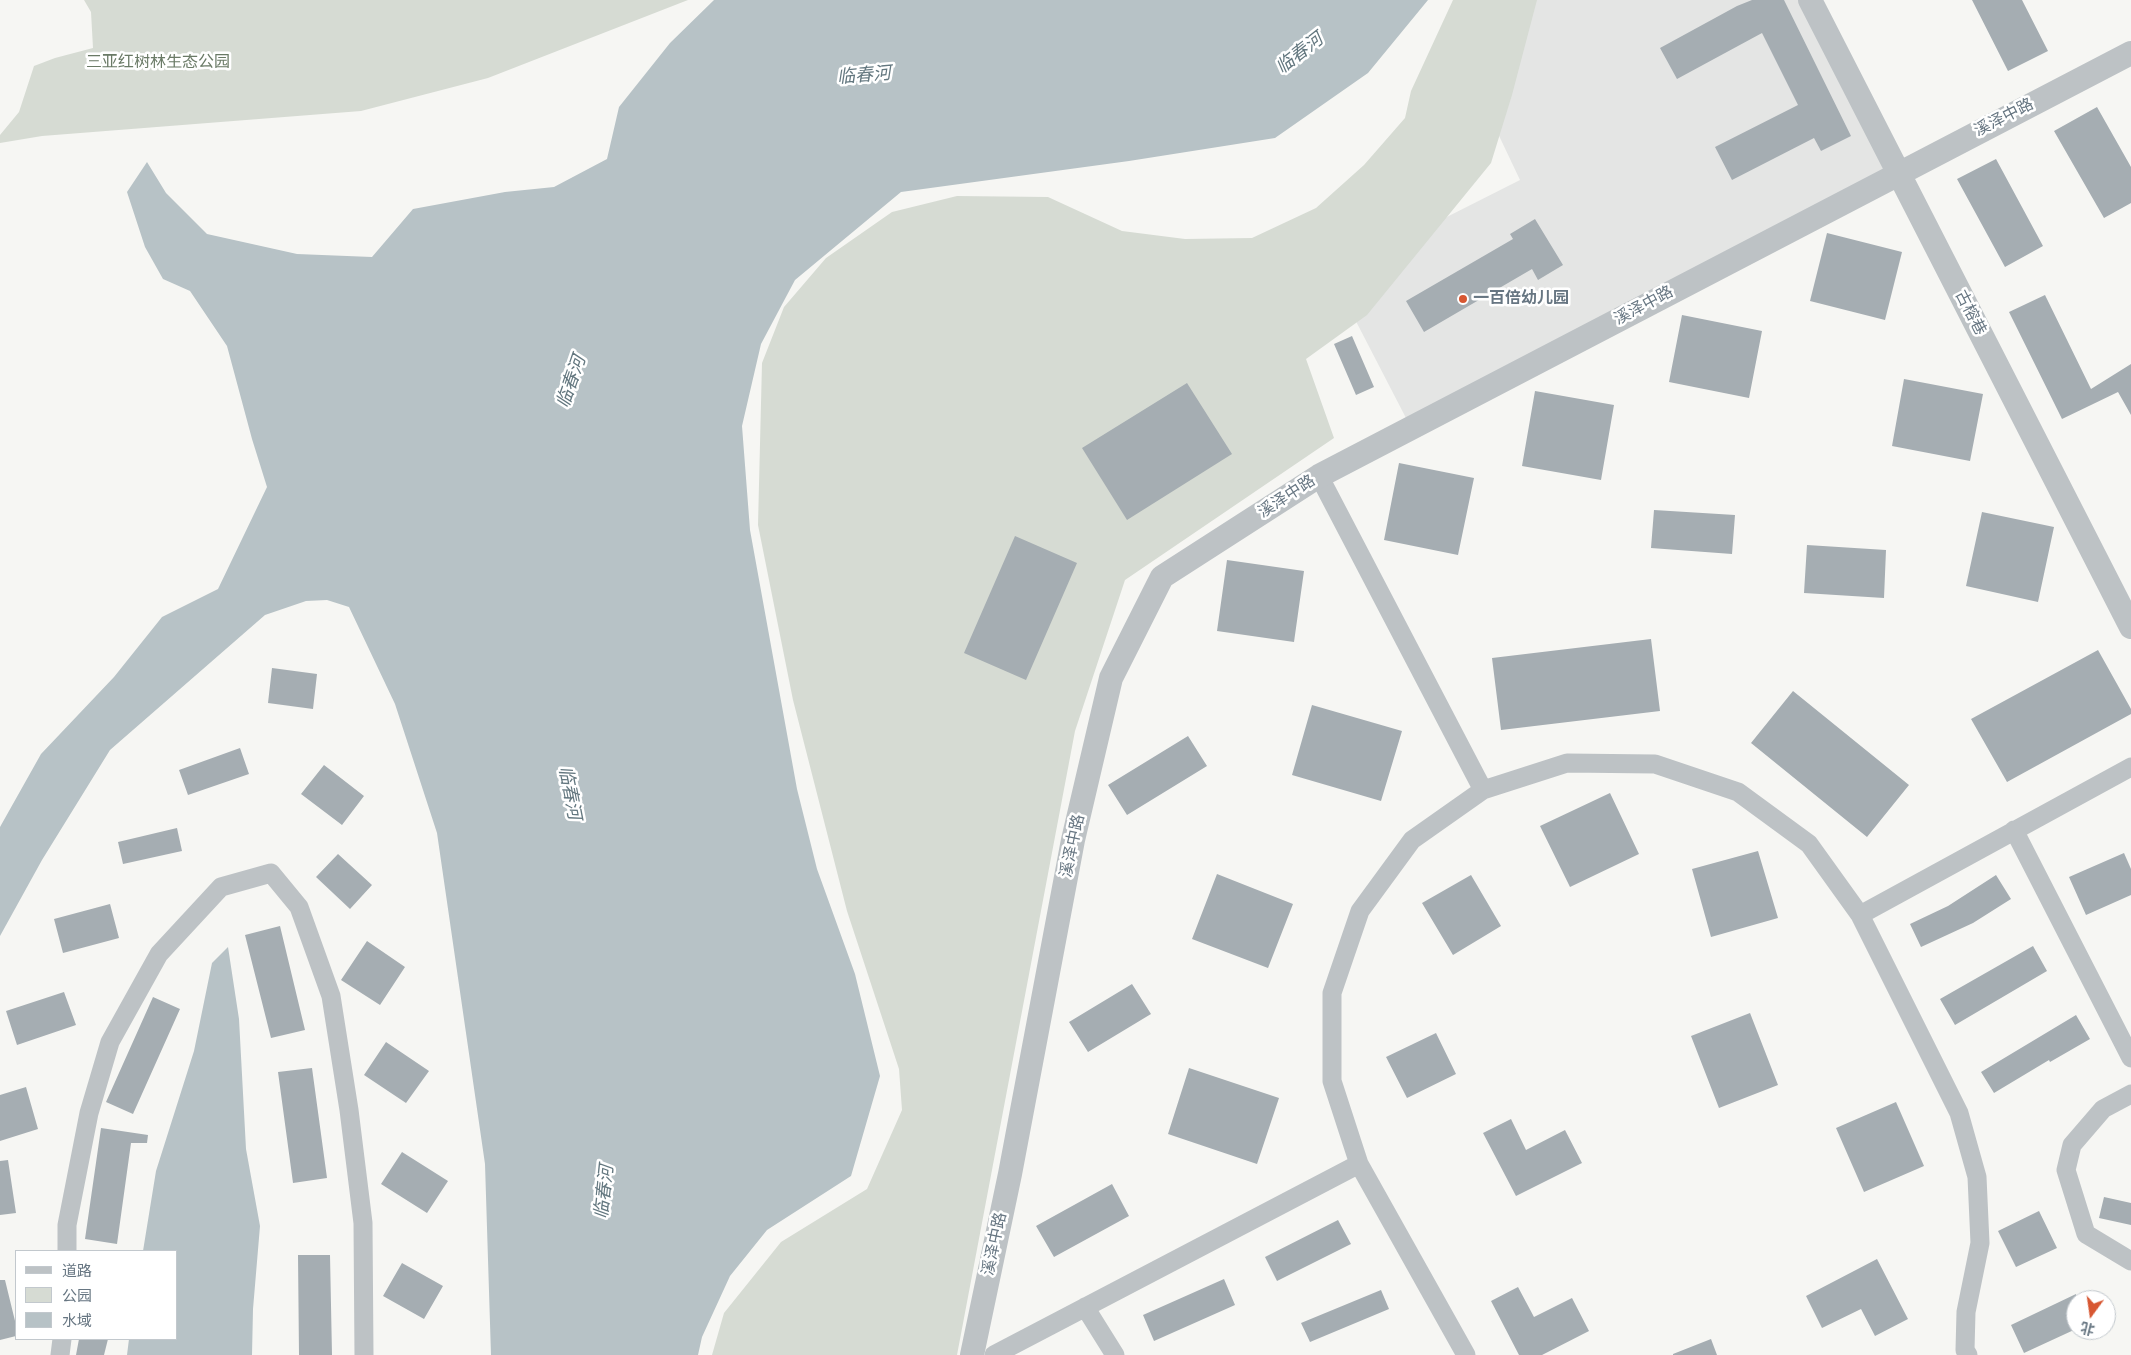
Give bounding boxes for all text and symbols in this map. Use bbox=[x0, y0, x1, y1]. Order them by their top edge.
water label: 临春河 bbox=[1272, 29, 1328, 79]
park label: 三亚红树林生态公园 bbox=[86, 53, 230, 73]
water label: 临春河 bbox=[836, 63, 892, 89]
street label: 溪泽中路 bbox=[1971, 95, 2037, 141]
street label: 溪泽中路 bbox=[1611, 283, 1677, 329]
street label: 古榕巷 bbox=[1951, 287, 1989, 339]
place label: 一百倍幼儿园 bbox=[1473, 289, 1569, 309]
marker: 一百倍幼儿园 bbox=[1457, 293, 1469, 305]
water label: 临春河 bbox=[553, 353, 591, 411]
street label: 溪泽中路 bbox=[1255, 472, 1319, 522]
water label: 临春河 bbox=[553, 764, 585, 822]
street label: 溪泽中路 bbox=[1057, 813, 1089, 879]
water label: 临春河 bbox=[591, 1164, 619, 1220]
street label: 溪泽中路 bbox=[979, 1211, 1011, 1277]
legend bbox=[15, 1250, 178, 1340]
text: 道路 bbox=[62, 1261, 92, 1281]
text: 公园 bbox=[62, 1286, 92, 1306]
north arrow bbox=[2066, 1290, 2116, 1340]
text: 水域 bbox=[62, 1311, 92, 1331]
text: 北 bbox=[2079, 1318, 2097, 1339]

